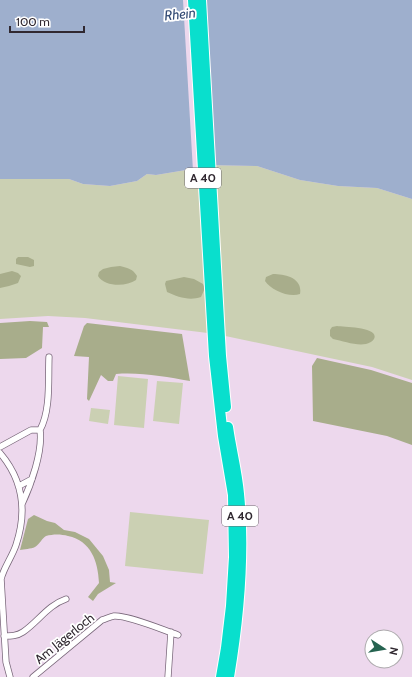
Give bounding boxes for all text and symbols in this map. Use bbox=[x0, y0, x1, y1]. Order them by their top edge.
water label: Rhein bbox=[163, 3, 197, 25]
scale bar bbox=[10, 8, 84, 34]
text: 100 m bbox=[16, 14, 50, 29]
road number: A 40 bbox=[185, 168, 221, 188]
road number: A 40 bbox=[222, 506, 258, 526]
street label: Am Jägerloch bbox=[31, 609, 97, 667]
north arrow bbox=[364, 629, 404, 669]
text: N bbox=[386, 646, 401, 656]

